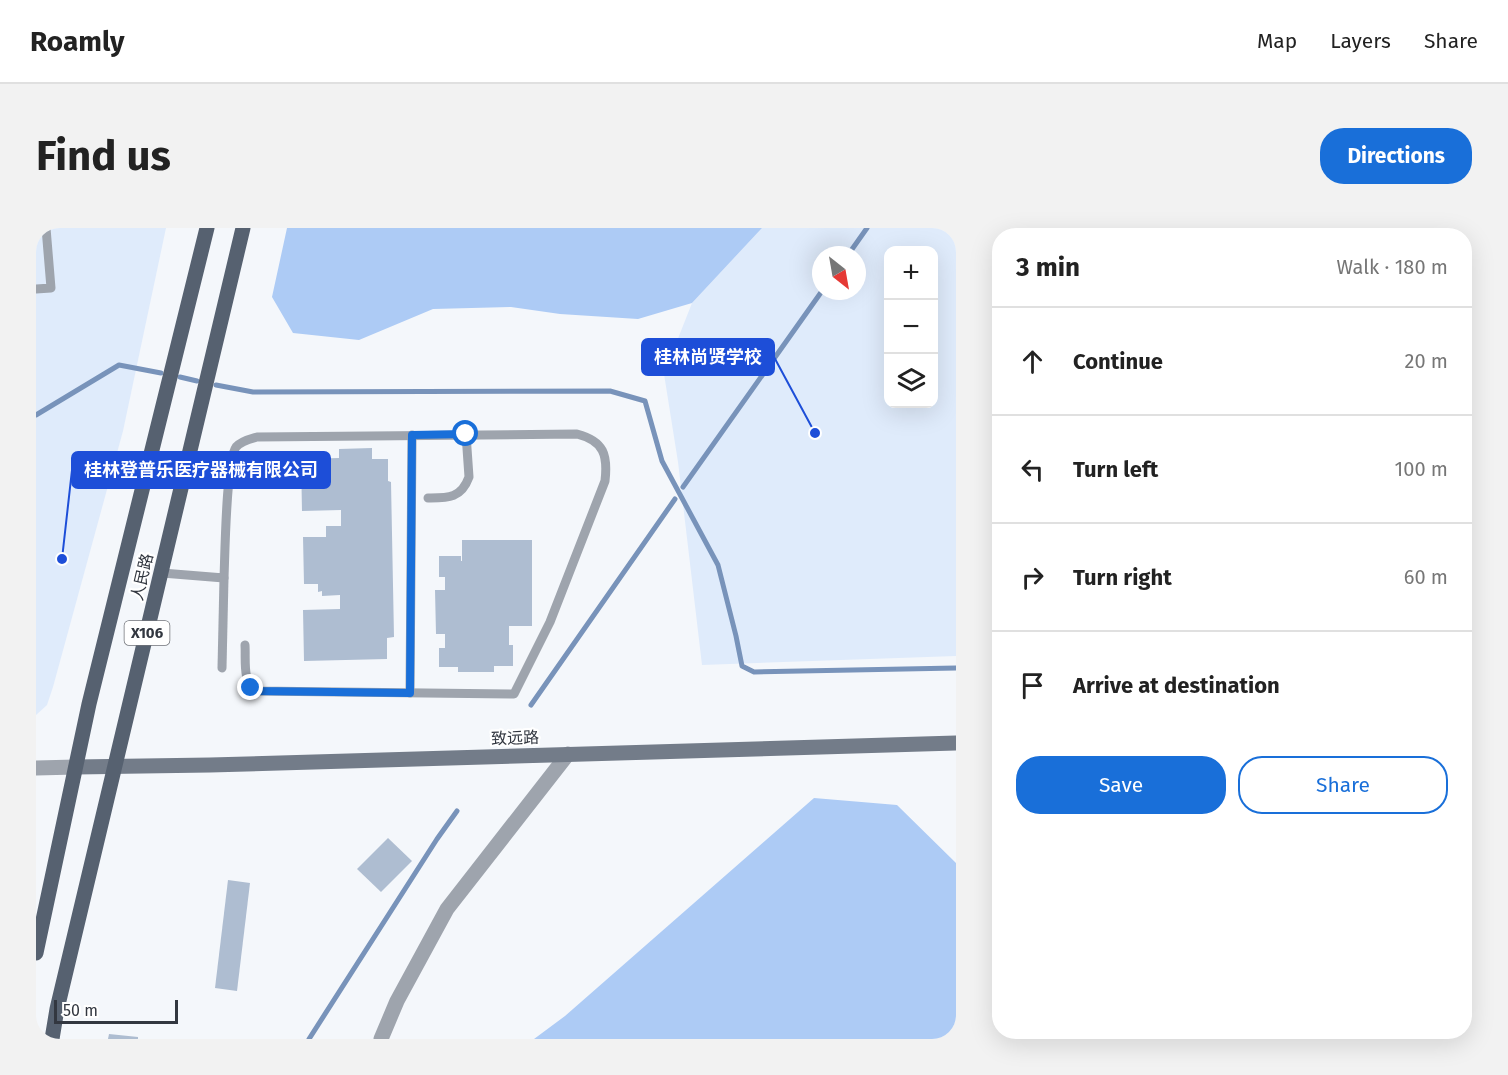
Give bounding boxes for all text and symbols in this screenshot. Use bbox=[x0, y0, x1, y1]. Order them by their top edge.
text: Roamly bbox=[30, 25, 124, 58]
text: Map bbox=[1257, 28, 1297, 54]
text: Layers bbox=[1330, 28, 1391, 54]
text: Share bbox=[1424, 28, 1478, 54]
button: Directions bbox=[1320, 128, 1472, 184]
text: Find us bbox=[36, 131, 171, 181]
north arrow bbox=[812, 246, 866, 300]
map controls bbox=[884, 246, 938, 408]
button: + bbox=[884, 246, 938, 300]
text: 3 min bbox=[1016, 252, 1080, 283]
text: Walk · 180 m bbox=[1337, 255, 1448, 279]
button: − bbox=[884, 300, 938, 354]
callout: 桂林尚贤学校 bbox=[642, 339, 774, 375]
icon: ahead bbox=[1016, 345, 1049, 378]
text: 桂林尚贤学校 bbox=[654, 346, 762, 368]
text: Continue bbox=[1073, 348, 1163, 375]
text: 20 m bbox=[1405, 349, 1448, 373]
button: layers bbox=[884, 354, 938, 408]
route start bbox=[452, 420, 478, 446]
callout: 桂林登普乐医疗器械有限公司 bbox=[72, 452, 330, 488]
icon: left bbox=[1016, 453, 1049, 486]
text: Turn left bbox=[1073, 456, 1158, 483]
text: 100 m bbox=[1395, 457, 1448, 481]
text: 桂林登普乐医疗器械有限公司 bbox=[84, 459, 318, 481]
street label: 人民路 bbox=[127, 551, 157, 603]
icon: right bbox=[1016, 561, 1049, 594]
text: Turn right bbox=[1073, 564, 1172, 591]
text: 60 m bbox=[1404, 565, 1448, 589]
road number: X106 bbox=[124, 621, 170, 645]
icon: arrive bbox=[1016, 669, 1049, 702]
text: Arrive at destination bbox=[1073, 672, 1280, 699]
route end bbox=[237, 674, 263, 700]
street label: 致远路 bbox=[491, 728, 539, 748]
button: Save bbox=[1016, 756, 1226, 814]
button: Share bbox=[1238, 756, 1448, 814]
scale bar bbox=[54, 997, 178, 1024]
text: 50 m bbox=[63, 1001, 98, 1020]

